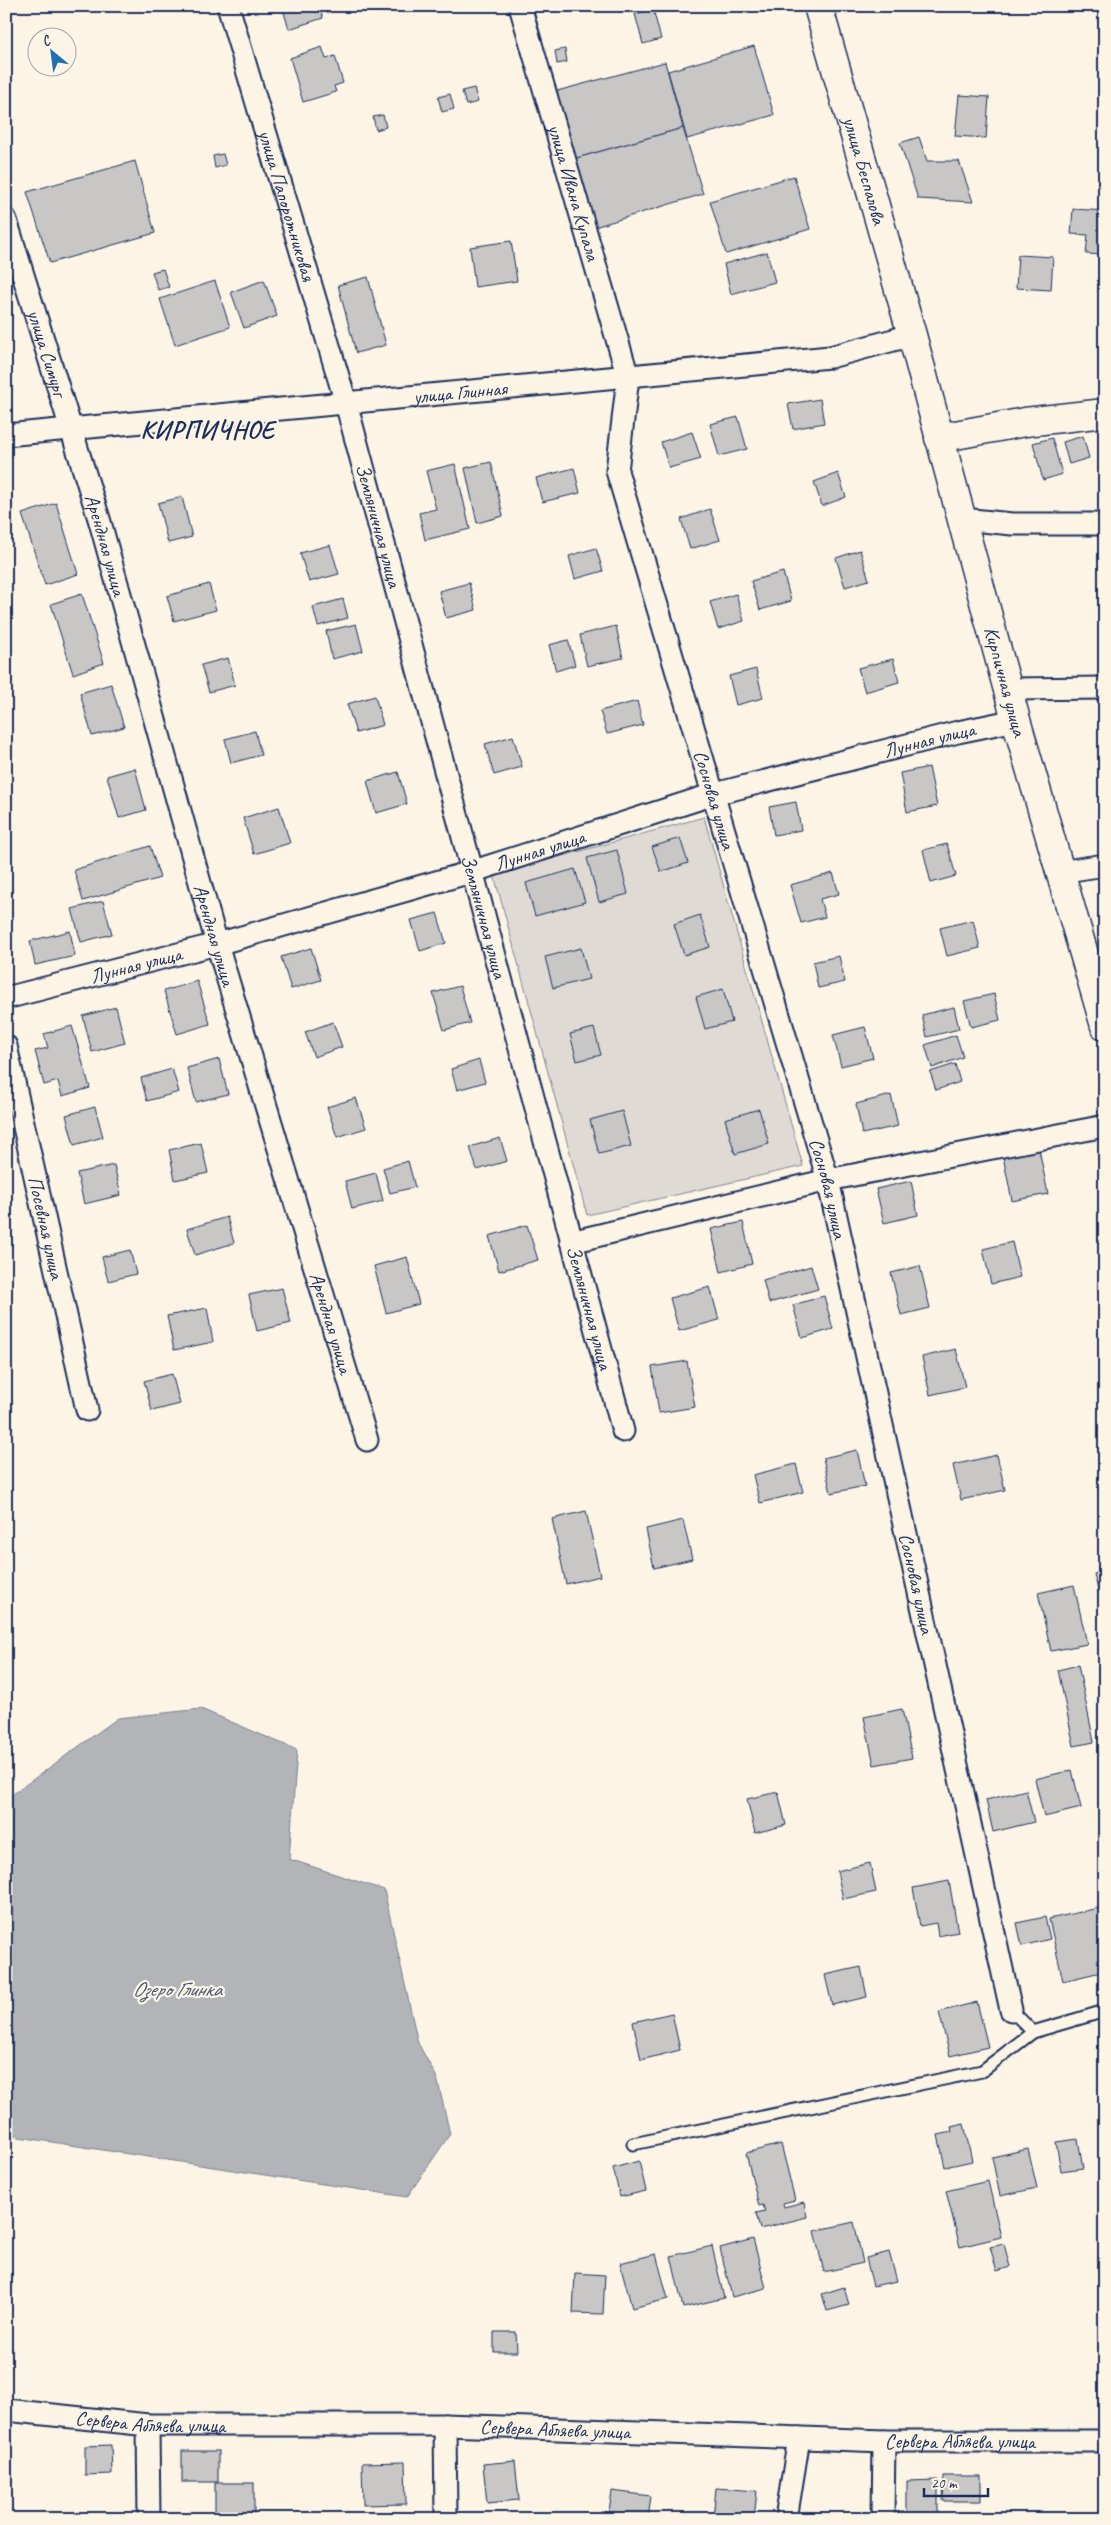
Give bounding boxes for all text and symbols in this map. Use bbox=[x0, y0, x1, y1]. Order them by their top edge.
north arrow bbox=[28, 28, 78, 78]
text: С bbox=[39, 31, 55, 50]
street label: улица Беспалова bbox=[837, 113, 892, 229]
street label: улица Ивана Купала bbox=[542, 120, 606, 265]
street label: улица Папоротниковая bbox=[252, 126, 321, 285]
street label: улица Симург bbox=[21, 305, 73, 403]
street label: улица Глинная bbox=[411, 375, 510, 409]
district label: КИРПИЧНОЕ bbox=[140, 414, 278, 446]
street label: Земляничная улица bbox=[350, 461, 408, 592]
street label: Арендная улица bbox=[79, 491, 132, 600]
street label: Кирпичная улица bbox=[978, 624, 1032, 741]
street label: Лунная улица bbox=[881, 716, 979, 764]
street label: Сосновая улица bbox=[688, 747, 741, 854]
street label: Лунная улица bbox=[492, 824, 590, 877]
street label: Земляничная улица bbox=[455, 852, 513, 983]
street label: Арендная улица bbox=[188, 882, 241, 991]
street label: Лунная улица bbox=[88, 941, 186, 989]
street label: Сосновая улица bbox=[803, 1135, 853, 1242]
street label: Посевная улица bbox=[22, 1174, 70, 1283]
street label: Земляничная улица bbox=[561, 1243, 618, 1374]
street label: Арендная улица bbox=[304, 1269, 359, 1378]
street label: Сосновая улица bbox=[893, 1531, 940, 1638]
water label: Озеро Глинка bbox=[133, 1976, 223, 2003]
street label: Сервера Абляева улица bbox=[74, 2405, 227, 2438]
street label: Сервера Абляева улица bbox=[480, 2414, 632, 2445]
street label: Сервера Абляева улица bbox=[885, 2429, 1037, 2454]
scale bar bbox=[924, 2465, 987, 2497]
text: 20 m bbox=[931, 2474, 958, 2493]

